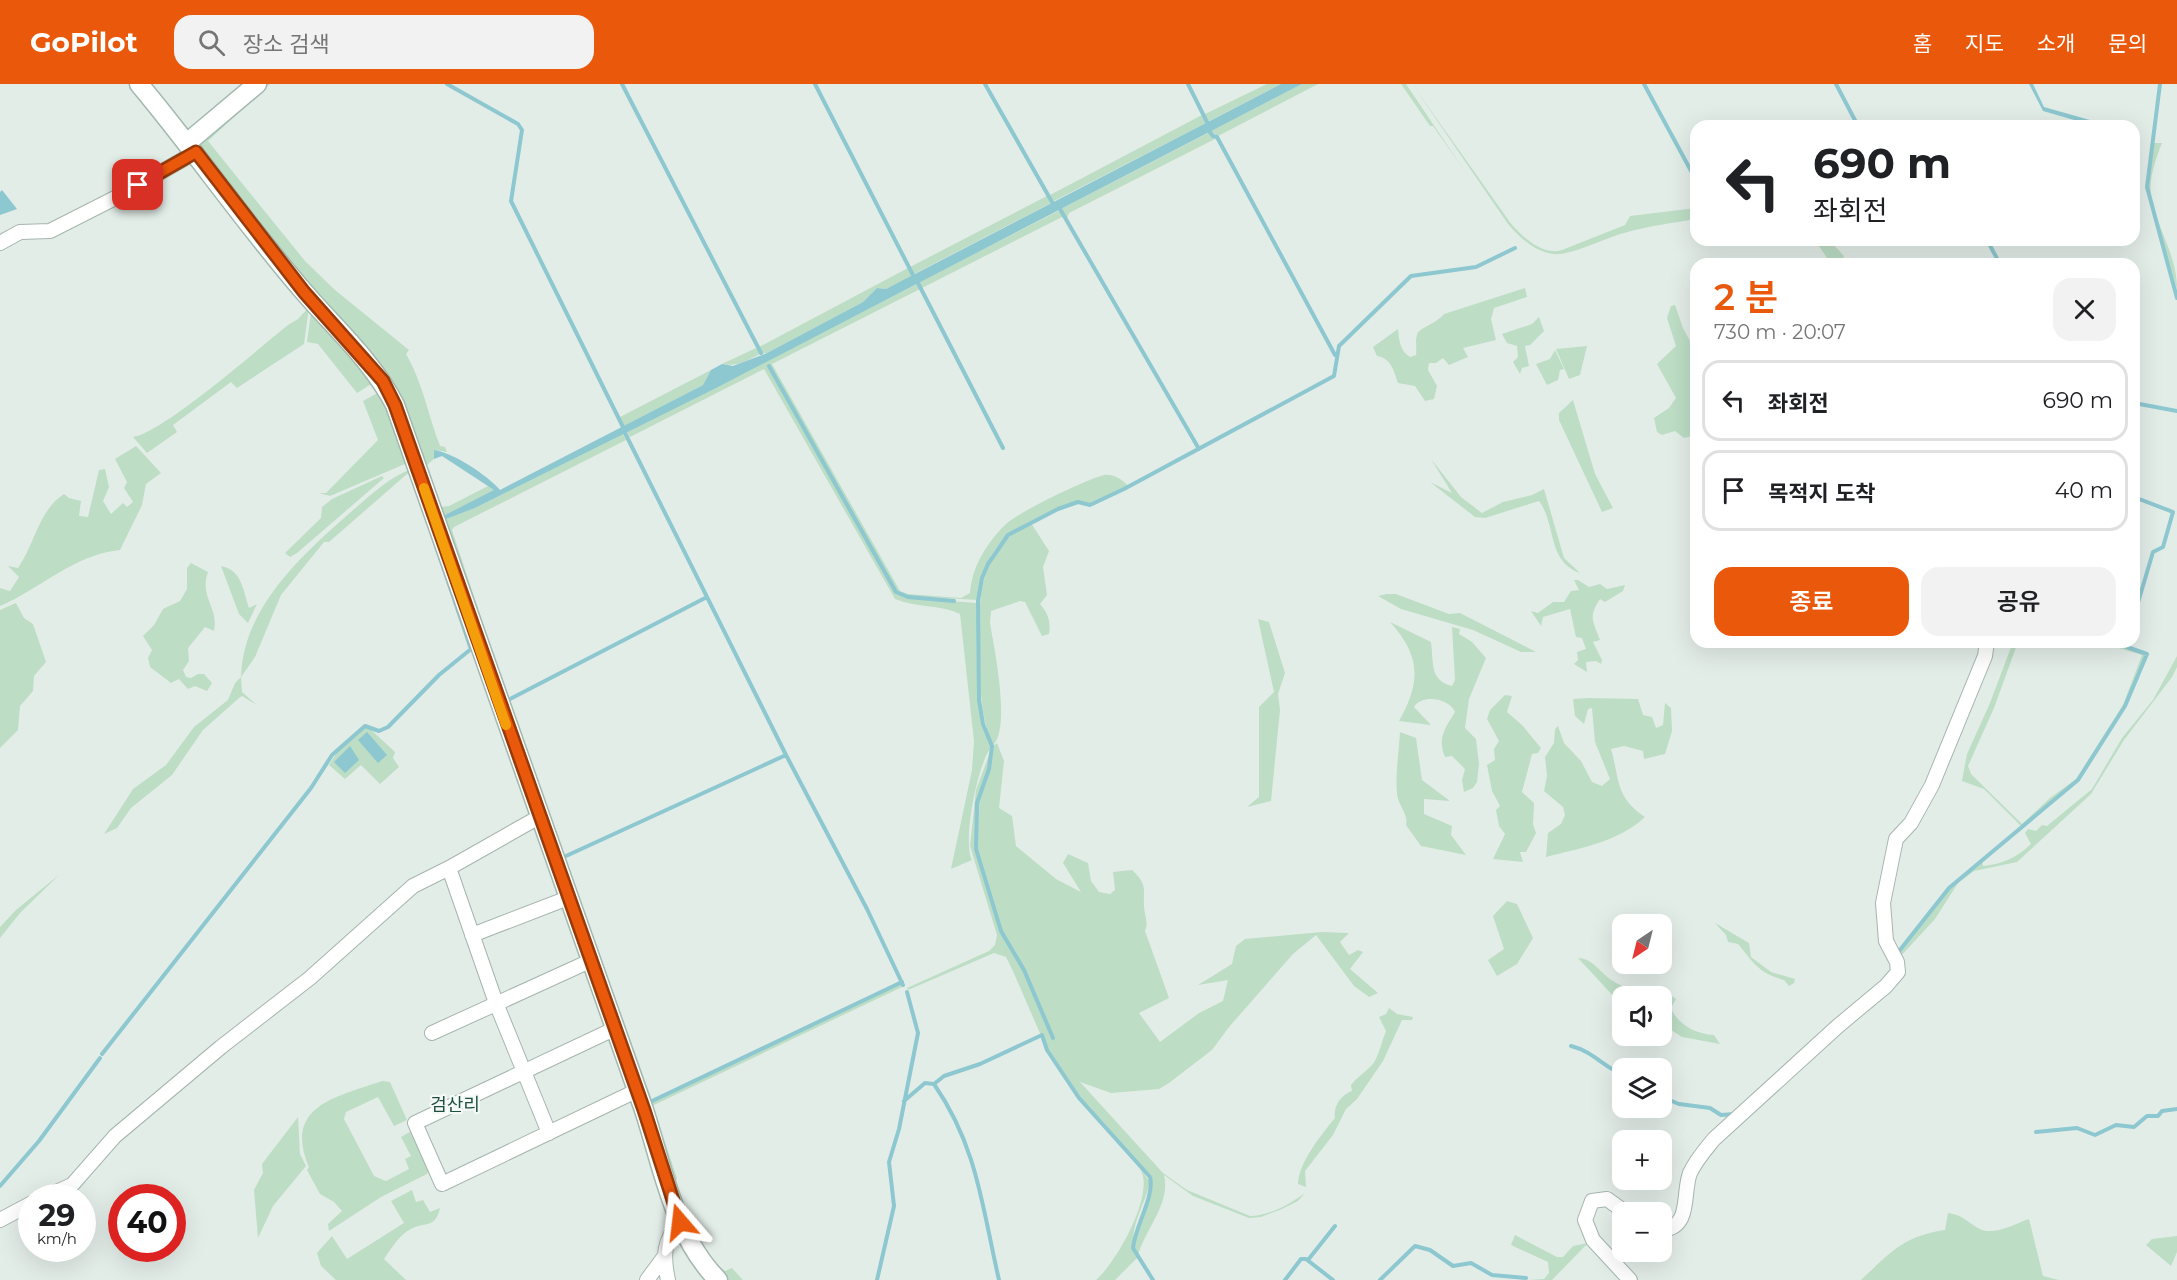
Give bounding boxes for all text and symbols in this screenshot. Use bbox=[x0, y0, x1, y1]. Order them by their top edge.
search box bbox=[174, 15, 594, 69]
text: GoPilot bbox=[30, 25, 138, 59]
icon: search bbox=[195, 26, 228, 59]
text: 장소 검색 bbox=[243, 31, 330, 58]
text: 홈 bbox=[1913, 31, 1932, 56]
text: 지도 bbox=[1965, 31, 2004, 56]
text: 소개 bbox=[2037, 31, 2075, 56]
text: 문의 bbox=[2108, 31, 2147, 56]
text: 690 m bbox=[1813, 137, 1951, 189]
icon: left bbox=[1714, 144, 1792, 222]
pin bbox=[112, 159, 163, 210]
icon: arrive bbox=[121, 168, 154, 201]
text: 좌회전 bbox=[1813, 194, 1888, 227]
text: 2 분 bbox=[1714, 275, 1778, 319]
button: close bbox=[2053, 278, 2116, 341]
text: 730 m · 20:07 bbox=[1714, 320, 1846, 344]
icon: left bbox=[1717, 384, 1750, 417]
text: 690 m bbox=[2043, 387, 2113, 414]
text: 좌회전 bbox=[1768, 390, 1829, 417]
icon: arrive bbox=[1717, 474, 1750, 507]
text: 40 m bbox=[2055, 477, 2113, 504]
text: 목적지 도착 bbox=[1768, 480, 1875, 507]
button: 종료 bbox=[1714, 567, 1909, 636]
button: 공유 bbox=[1921, 567, 2116, 636]
north arrow bbox=[1612, 914, 1672, 974]
map controls bbox=[1612, 914, 1672, 1262]
button: sound bbox=[1612, 986, 1672, 1046]
button: layers bbox=[1612, 1058, 1672, 1118]
district label: 검산리 bbox=[430, 1094, 480, 1116]
button: + bbox=[1612, 1130, 1672, 1190]
speed limit sign: 40 bbox=[108, 1184, 186, 1262]
position arrow bbox=[648, 1190, 712, 1254]
text: 29 bbox=[39, 1197, 75, 1234]
button: − bbox=[1612, 1202, 1672, 1262]
text: km/h bbox=[37, 1229, 77, 1248]

